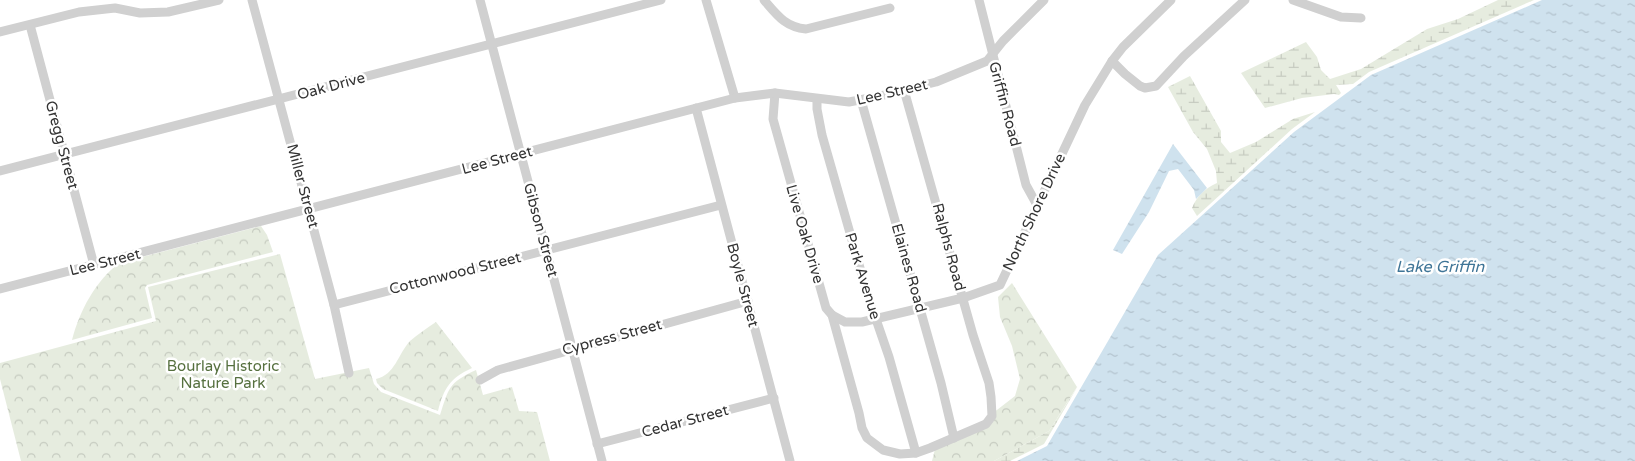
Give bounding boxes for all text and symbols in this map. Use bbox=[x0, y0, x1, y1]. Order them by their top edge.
street label: Griffin Road bbox=[985, 60, 1025, 148]
street label: Oak Drive bbox=[295, 68, 367, 104]
street label: Lee Street bbox=[855, 75, 930, 109]
street label: Gregg Street bbox=[42, 99, 83, 192]
street label: Miller Street bbox=[283, 142, 323, 230]
street label: Lee Street bbox=[460, 142, 535, 178]
street label: North Shore Drive bbox=[999, 150, 1069, 274]
street label: Gibson Street bbox=[520, 181, 562, 279]
street label: Live Oak Drive bbox=[782, 182, 828, 286]
street label: Ralphs Road bbox=[929, 201, 969, 293]
street label: Elaines Road bbox=[888, 221, 930, 315]
street label: Park Avenue bbox=[841, 231, 885, 321]
street label: Boyle Street bbox=[723, 241, 763, 329]
street label: Lee Street bbox=[68, 244, 143, 279]
street label: Cottonwood Street bbox=[387, 248, 523, 298]
water label: Lake Griffin bbox=[1396, 257, 1485, 277]
street label: Cypress Street bbox=[560, 315, 664, 359]
park label: Bourlay Historic Nature Park bbox=[167, 357, 279, 392]
street label: Cedar Street bbox=[640, 401, 731, 441]

